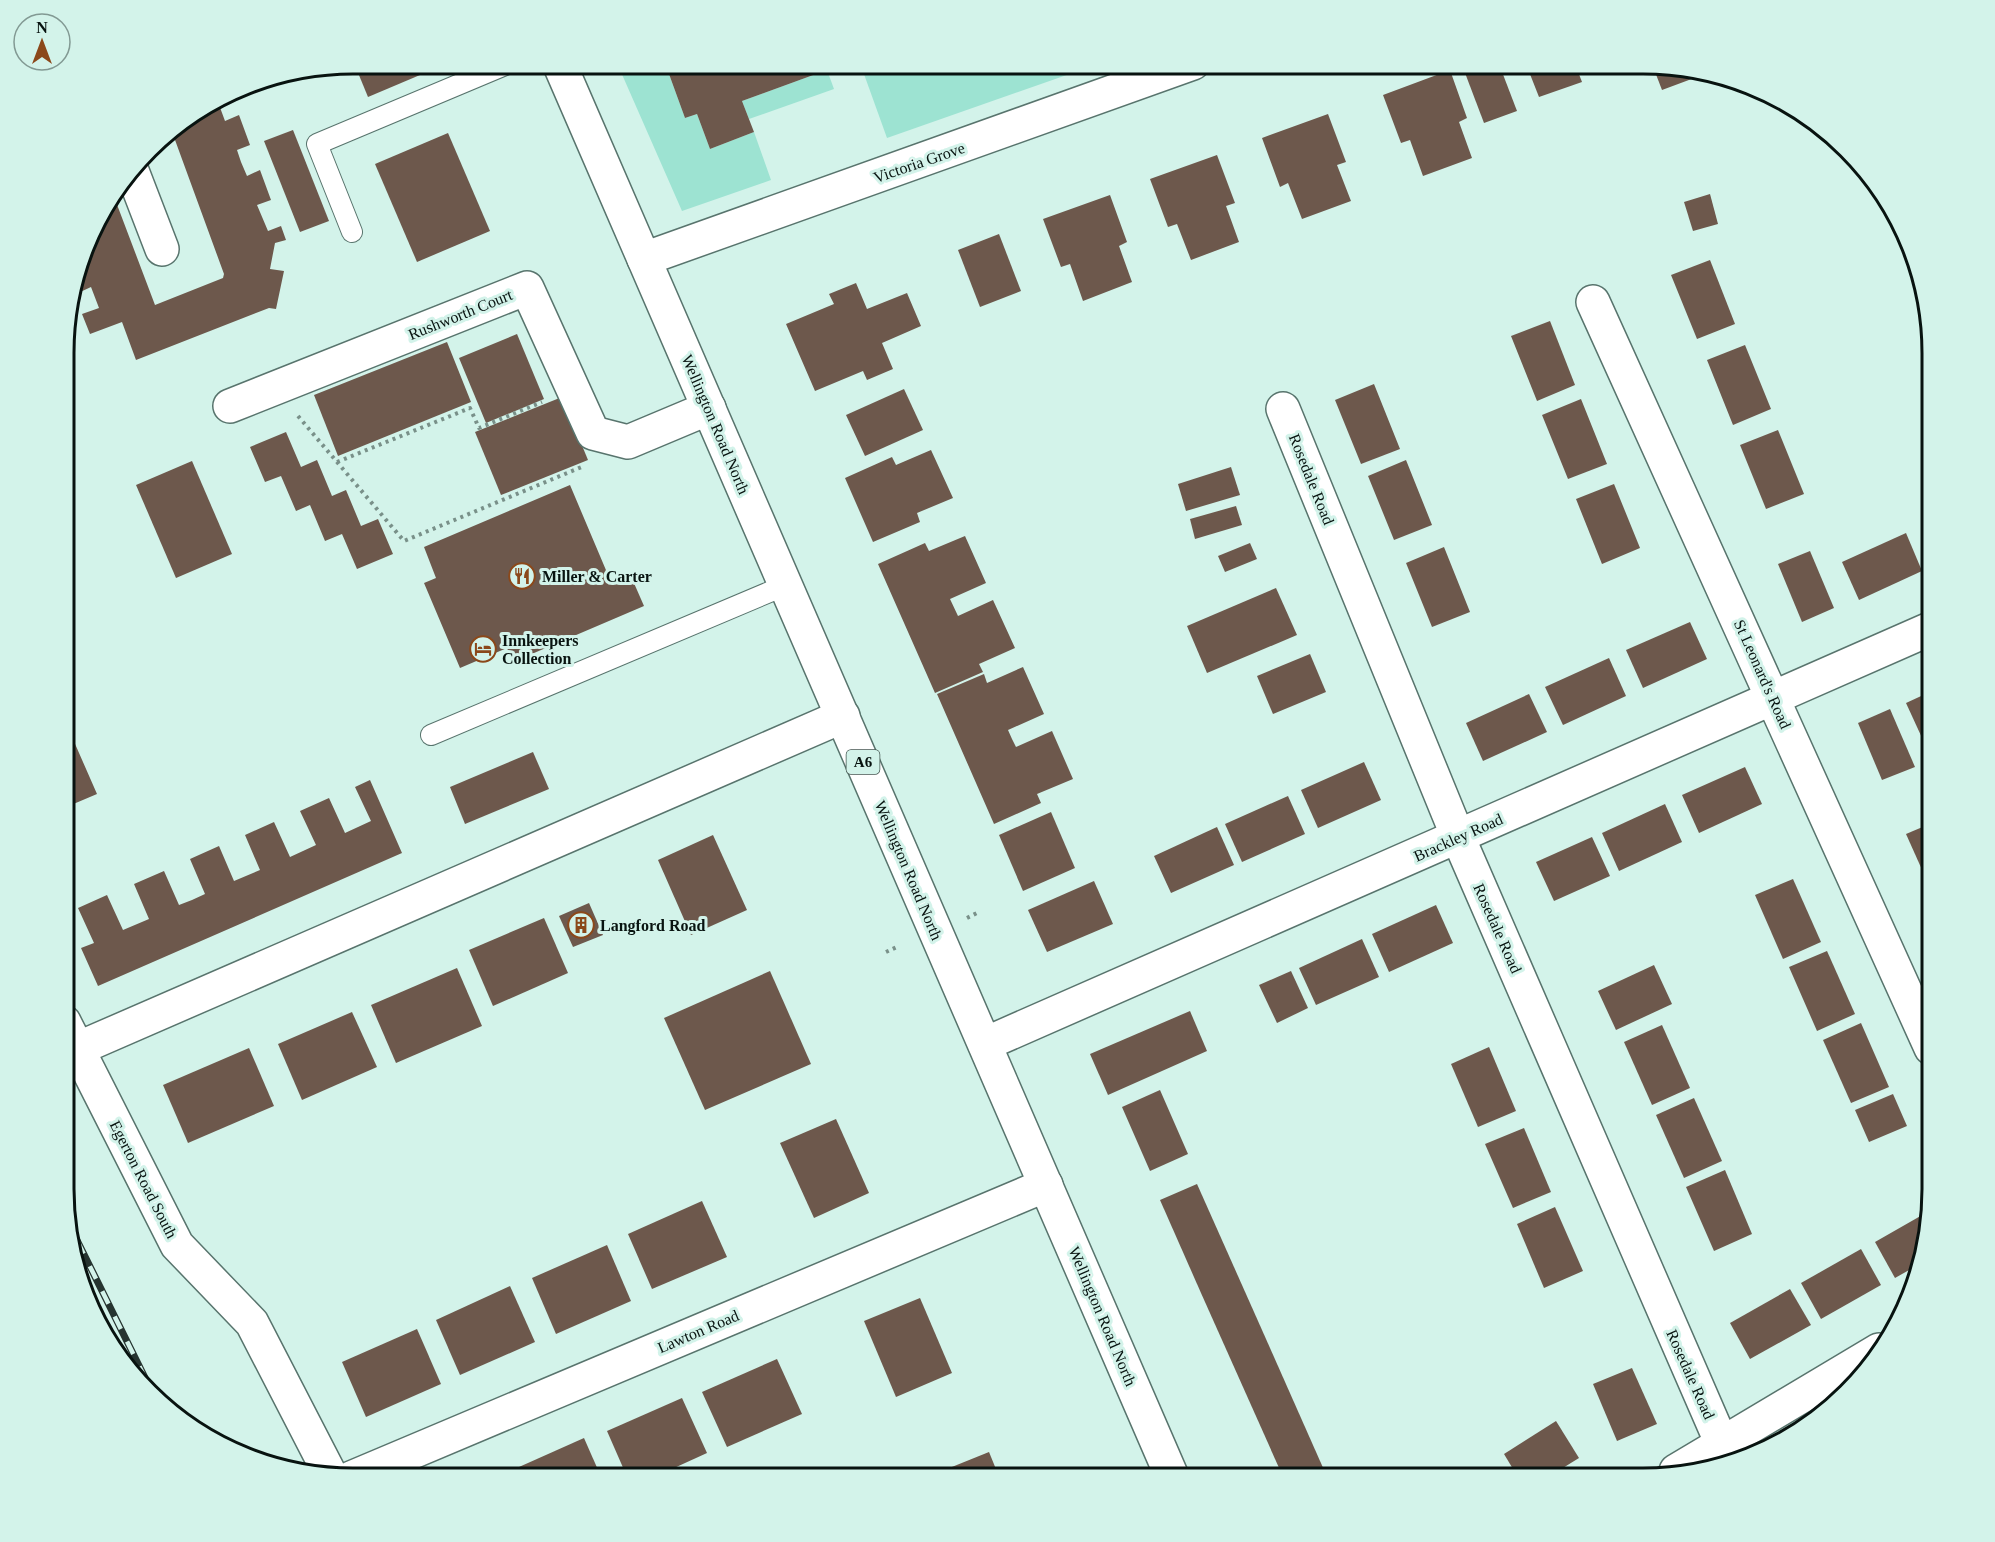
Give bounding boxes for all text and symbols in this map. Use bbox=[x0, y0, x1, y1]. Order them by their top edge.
north arrow bbox=[12, 12, 72, 72]
text: N bbox=[36, 19, 48, 36]
street label: Victoria Grove bbox=[871, 139, 967, 186]
street label: Rushworth Court bbox=[406, 286, 515, 343]
street label: Wellington Road North bbox=[678, 352, 753, 497]
street label: Rosedale Road bbox=[1286, 431, 1337, 527]
restaurant icon: Miller & Carter bbox=[507, 561, 537, 591]
place label: Miller & Carter bbox=[542, 568, 652, 585]
street label: St Leonard's Road bbox=[1731, 617, 1794, 731]
place label: Innkeepers Collection bbox=[502, 632, 578, 667]
hotel icon: Innkeepers Collection bbox=[468, 634, 498, 664]
road number: A6 bbox=[846, 750, 880, 774]
street label: Wellington Road North bbox=[871, 798, 946, 943]
street label: Brackley Road bbox=[1411, 810, 1506, 866]
street label: Rosedale Road bbox=[1470, 881, 1525, 976]
building icon: Langford Road bbox=[566, 910, 596, 940]
place label: Langford Road bbox=[600, 917, 705, 935]
street label: Egerton Road South bbox=[106, 1118, 181, 1241]
street label: Wellington Road North bbox=[1065, 1244, 1140, 1389]
street label: Lawton Road bbox=[655, 1307, 741, 1356]
street label: Rosedale Road bbox=[1663, 1327, 1718, 1422]

